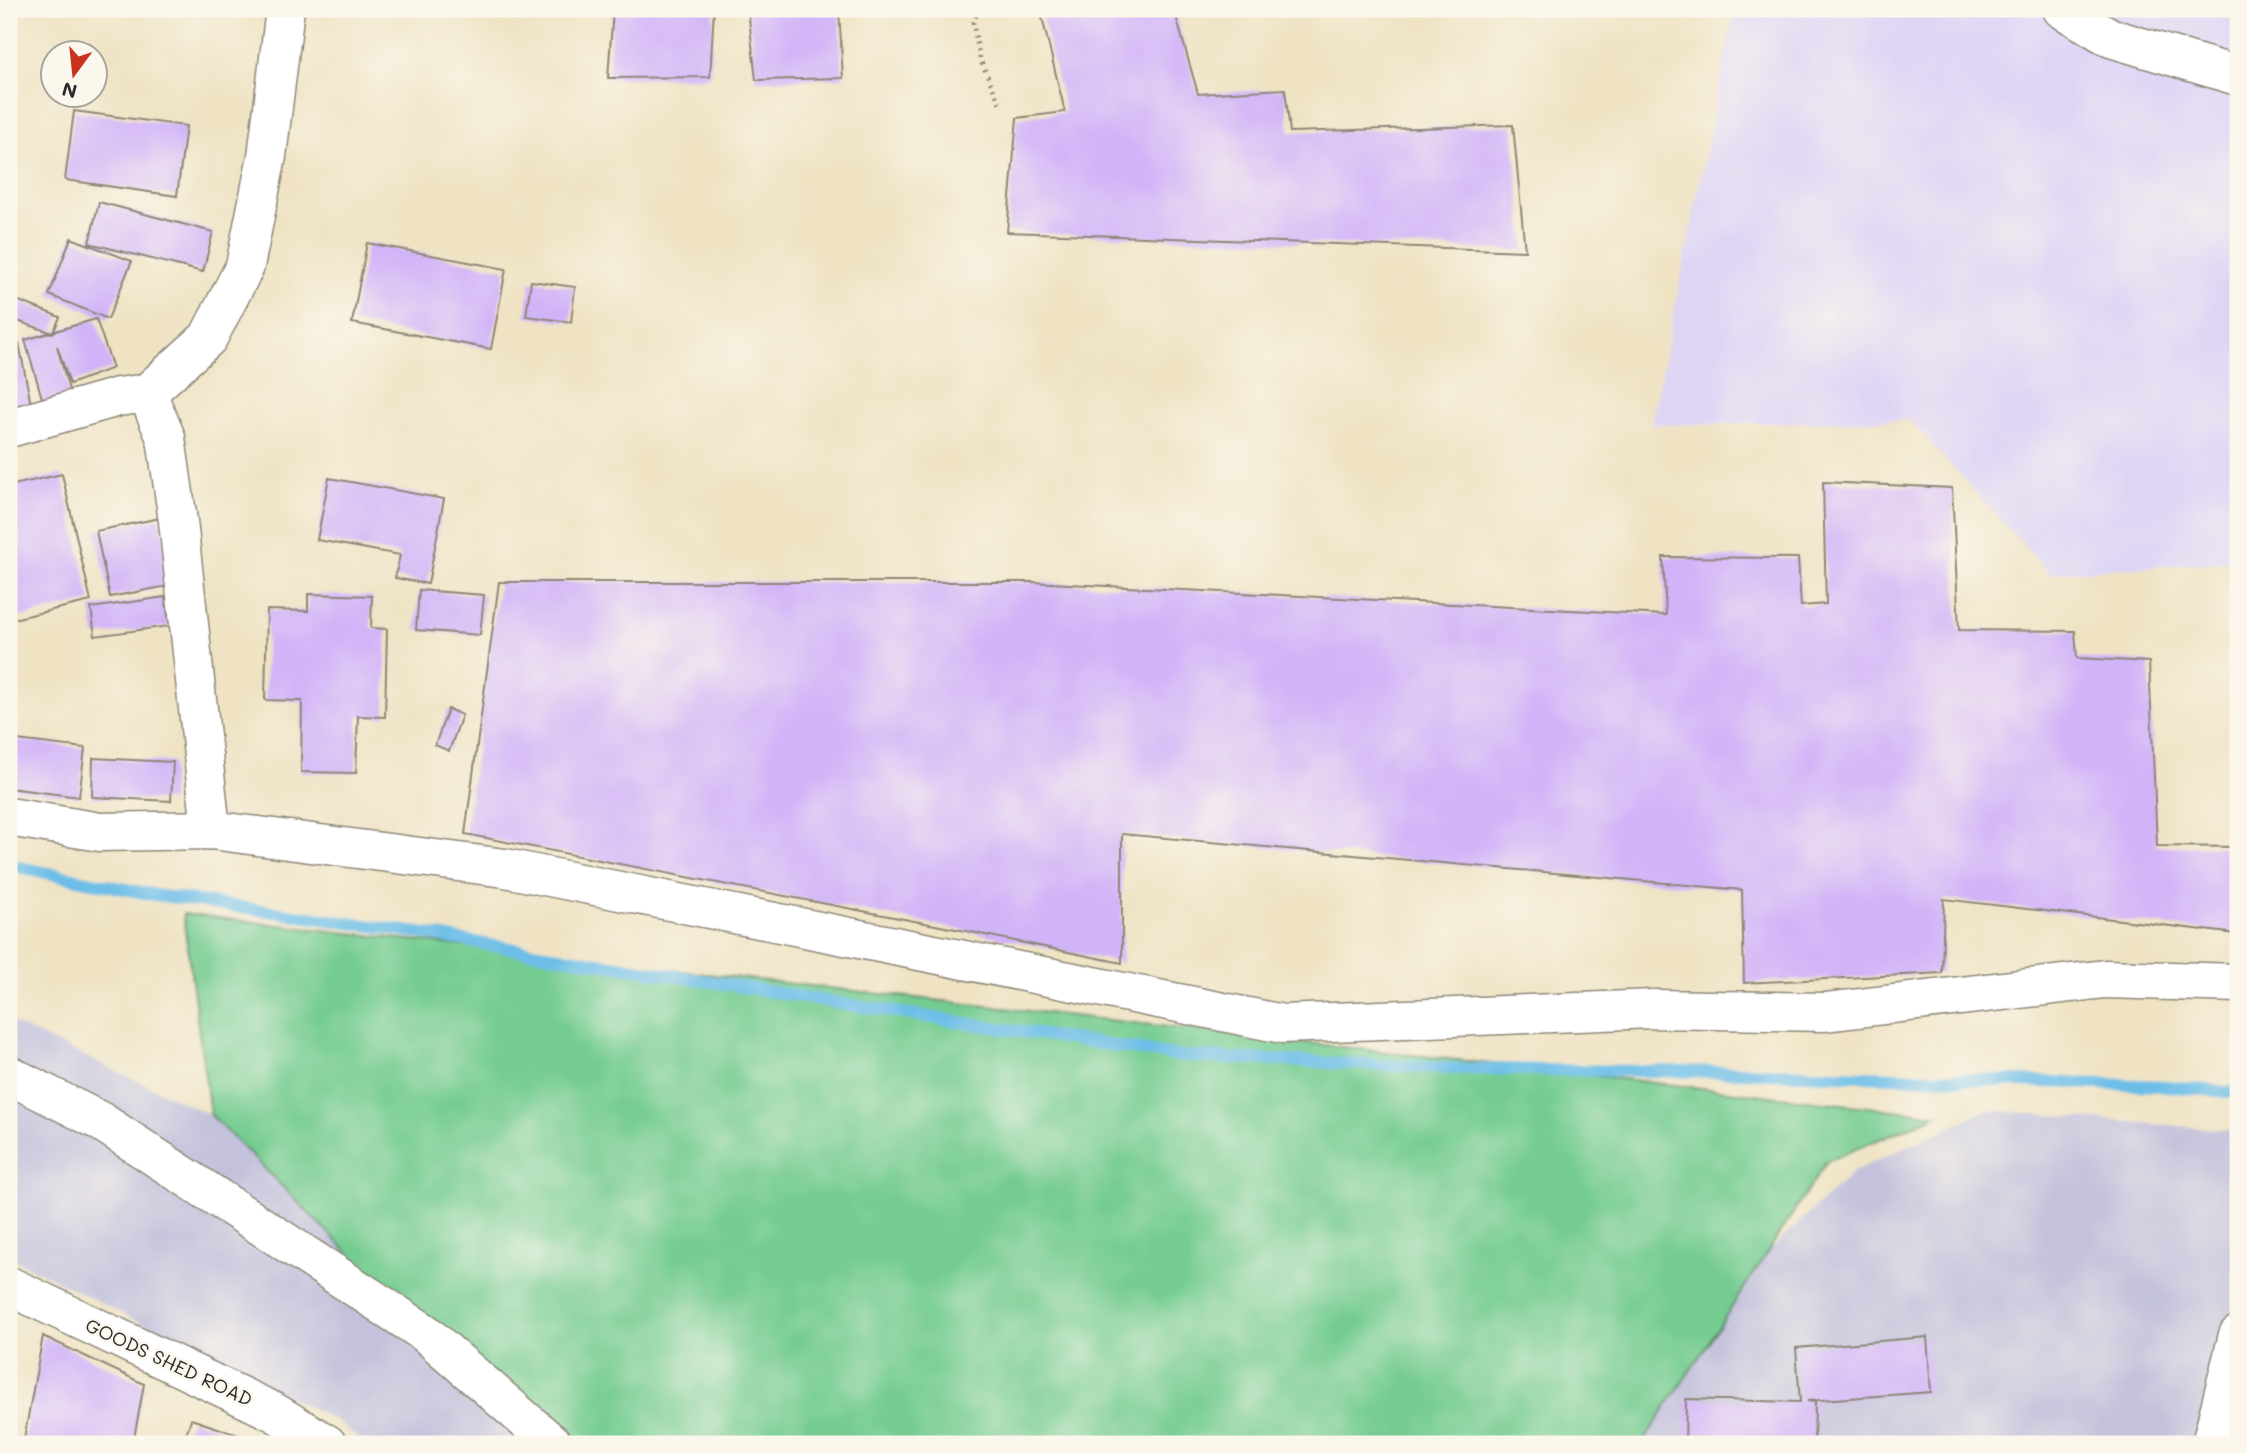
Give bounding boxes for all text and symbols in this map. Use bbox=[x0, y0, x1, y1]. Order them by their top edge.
north arrow bbox=[38, 38, 108, 108]
text: N bbox=[59, 77, 80, 105]
street label: GOODS SHED ROAD bbox=[82, 1312, 257, 1411]

